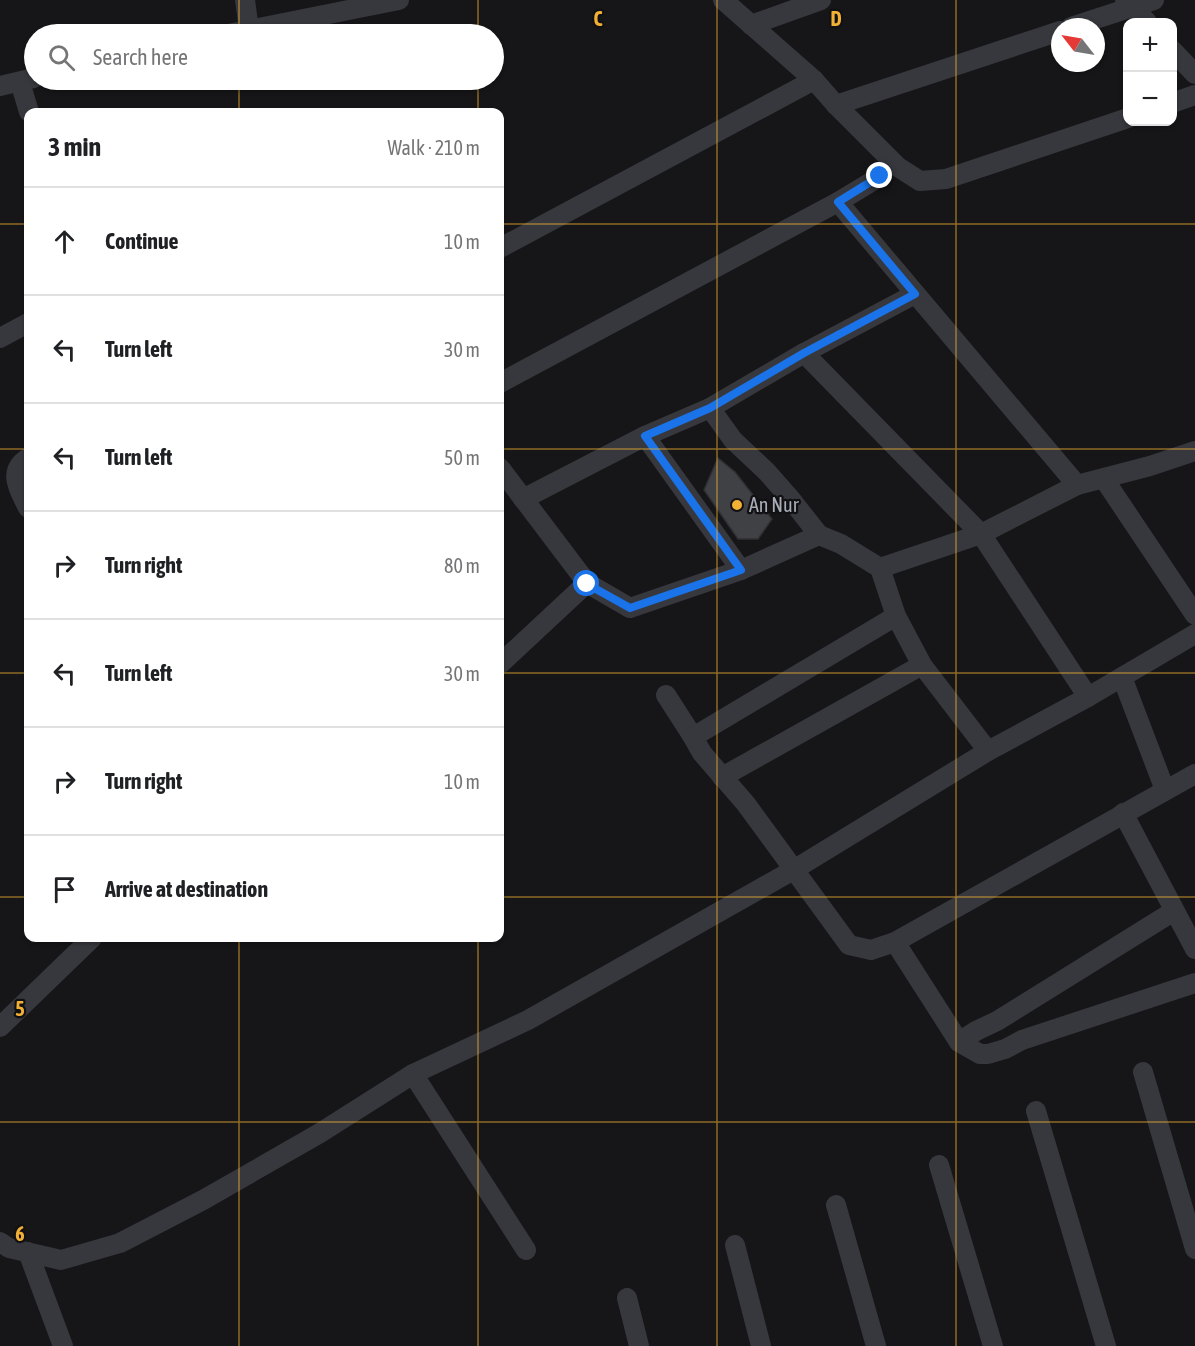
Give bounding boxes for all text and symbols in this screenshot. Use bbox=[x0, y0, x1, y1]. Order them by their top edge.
text: C bbox=[594, 7, 603, 30]
text: D bbox=[830, 7, 842, 30]
north arrow bbox=[1051, 18, 1105, 72]
map controls bbox=[1123, 18, 1177, 126]
button: + bbox=[1123, 18, 1177, 72]
search box bbox=[24, 24, 504, 90]
icon: search bbox=[45, 41, 78, 74]
text: Search here bbox=[93, 44, 188, 70]
button: − bbox=[1123, 72, 1177, 126]
text: 3 min bbox=[48, 132, 101, 162]
text: Walk · 210 m bbox=[388, 136, 480, 159]
route end bbox=[866, 162, 892, 188]
icon: ahead bbox=[48, 225, 81, 258]
text: Continue bbox=[105, 228, 179, 254]
text: 10 m bbox=[444, 230, 480, 253]
icon: left bbox=[48, 333, 81, 366]
text: Turn left bbox=[105, 336, 172, 362]
text: 30 m bbox=[444, 338, 480, 361]
icon: left bbox=[48, 441, 81, 474]
text: Turn left bbox=[105, 444, 172, 470]
text: 50 m bbox=[444, 446, 480, 469]
place label: An Nur bbox=[749, 493, 800, 516]
marker: An Nur bbox=[730, 498, 744, 512]
icon: right bbox=[48, 549, 81, 582]
text: Turn right bbox=[105, 552, 182, 578]
text: 80 m bbox=[444, 554, 480, 577]
route start bbox=[573, 570, 599, 596]
icon: left bbox=[48, 657, 81, 690]
text: Turn left bbox=[105, 660, 172, 686]
text: 30 m bbox=[444, 662, 480, 685]
icon: right bbox=[48, 765, 81, 798]
text: Turn right bbox=[105, 768, 182, 794]
text: 10 m bbox=[444, 770, 480, 793]
icon: arrive bbox=[48, 873, 81, 906]
text: Arrive at destination bbox=[105, 876, 268, 902]
text: 5 bbox=[15, 997, 25, 1020]
text: 6 bbox=[15, 1222, 25, 1245]

